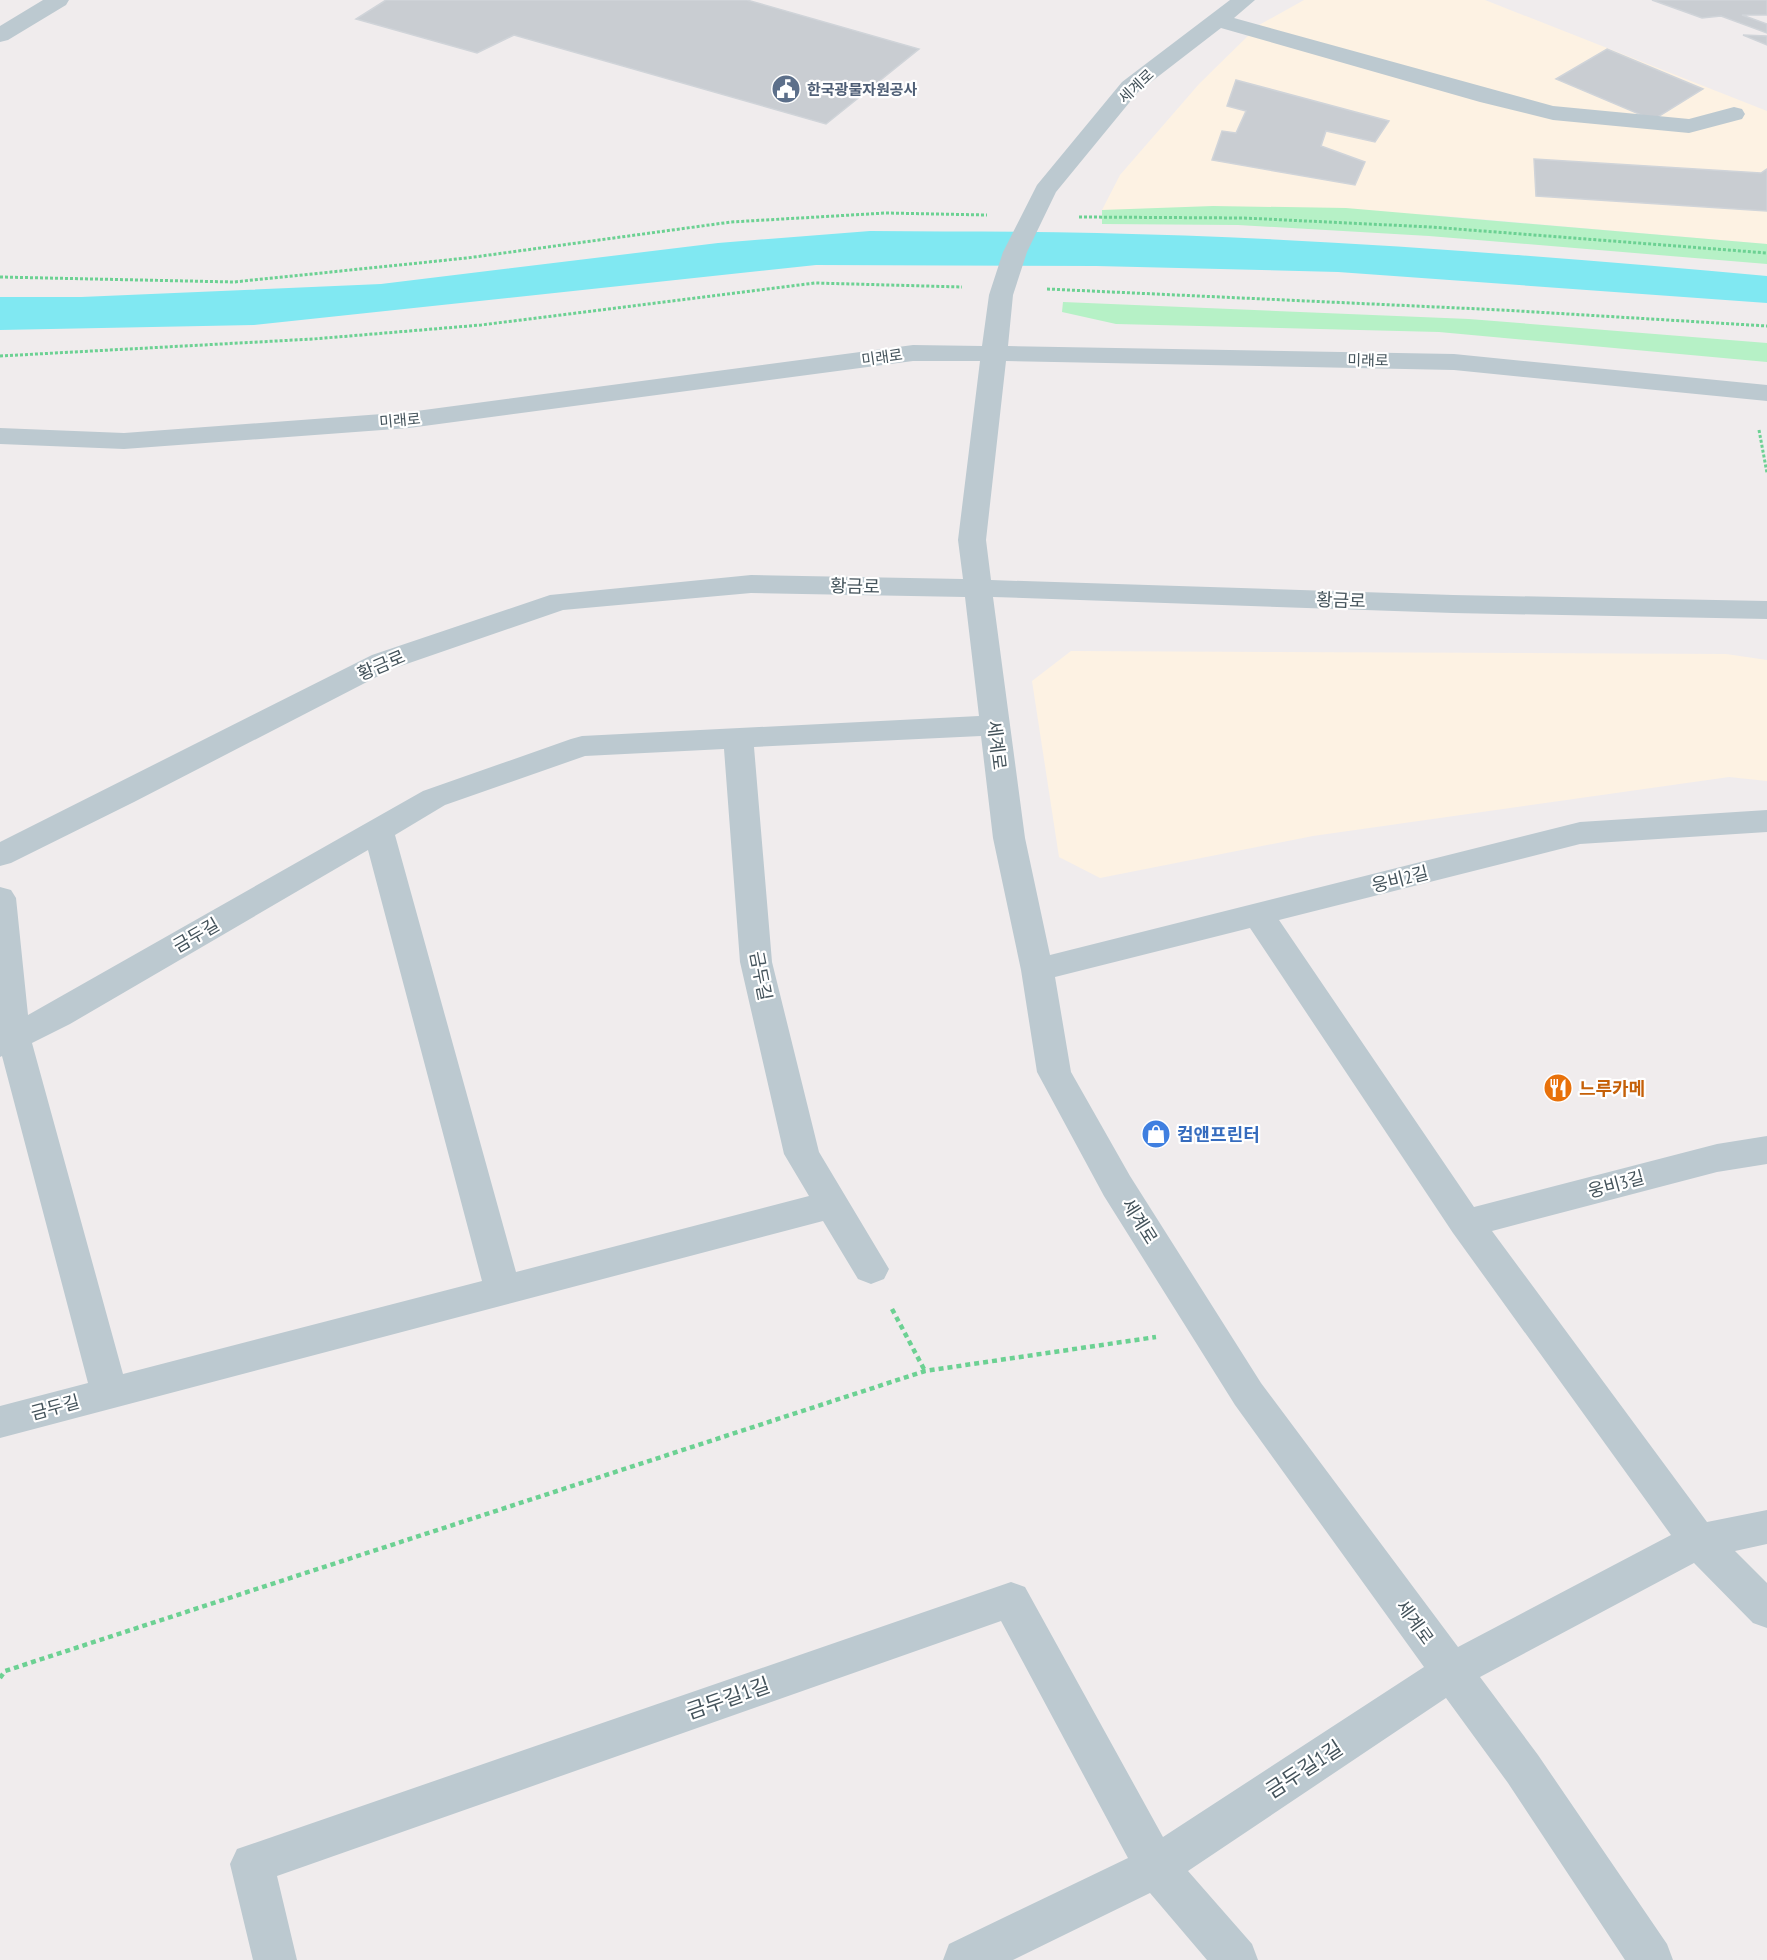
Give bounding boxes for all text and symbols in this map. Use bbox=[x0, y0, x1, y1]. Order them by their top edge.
street label: 세계로 bbox=[1114, 65, 1158, 107]
public building icon: 한국광물자원공사 bbox=[770, 73, 802, 105]
place label: 한국광물자원공사 bbox=[807, 80, 918, 99]
street label: 미래로 bbox=[860, 345, 904, 369]
street label: 미래로 bbox=[1347, 350, 1389, 370]
street label: 미래로 bbox=[379, 409, 421, 431]
street label: 황금로 bbox=[830, 574, 880, 598]
street label: 황금로 bbox=[1316, 588, 1366, 612]
street label: 황금로 bbox=[354, 645, 408, 685]
street label: 세계로 bbox=[983, 719, 1011, 771]
street label: 웅비2길 bbox=[1369, 861, 1431, 897]
street label: 금두길 bbox=[169, 913, 223, 957]
street label: 금두길 bbox=[745, 949, 777, 1003]
restaurant icon: 느루카메 bbox=[1542, 1072, 1574, 1104]
place label: 느루카메 bbox=[1579, 1077, 1645, 1100]
shop icon: 컴앤프린터 bbox=[1140, 1118, 1172, 1150]
place label: 컴앤프린터 bbox=[1177, 1123, 1260, 1146]
street label: 웅비3길 bbox=[1585, 1165, 1647, 1203]
street label: 세계로 bbox=[1117, 1194, 1163, 1248]
street label: 금두길 bbox=[28, 1389, 82, 1425]
street label: 세계로 bbox=[1391, 1595, 1439, 1649]
street label: 금두길1길 bbox=[683, 1671, 773, 1725]
street label: 금두길1길 bbox=[1260, 1734, 1348, 1804]

